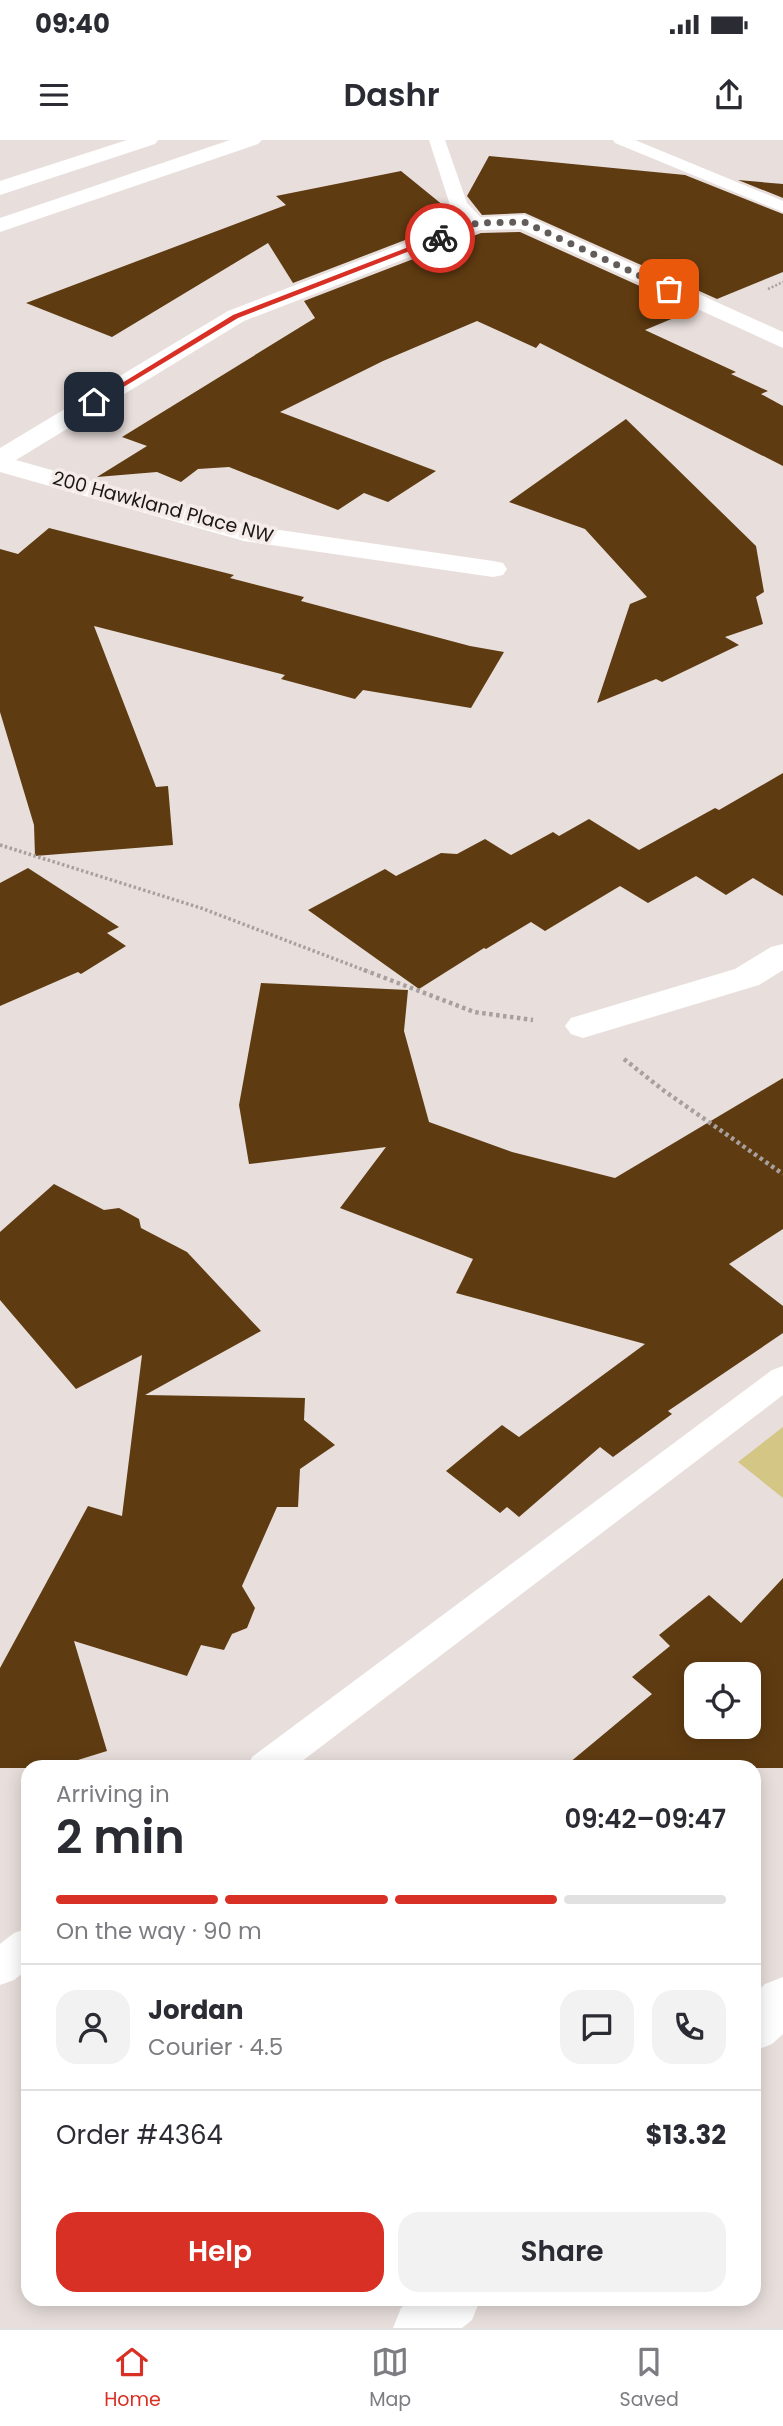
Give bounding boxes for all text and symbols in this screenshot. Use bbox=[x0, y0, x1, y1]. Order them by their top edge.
text: 09:40 bbox=[35, 6, 110, 42]
text: Dashr bbox=[343, 72, 440, 117]
icon: menu bbox=[35, 76, 73, 114]
icon: share bbox=[710, 76, 748, 114]
courier bbox=[405, 203, 475, 273]
icon: bike bbox=[421, 219, 459, 257]
pin bbox=[639, 259, 699, 319]
icon: bag bbox=[650, 270, 688, 308]
pin bbox=[64, 372, 124, 432]
icon: home bbox=[75, 383, 113, 421]
street label: 200 Hawkland Place NW bbox=[50, 465, 277, 550]
map controls bbox=[684, 1662, 761, 1739]
button: locate bbox=[684, 1662, 761, 1739]
text: Arriving in bbox=[56, 1778, 170, 1810]
text: 09:42–09:47 bbox=[564, 1801, 726, 1837]
text: 2 min bbox=[56, 1805, 185, 1869]
text: On the way · 90 m bbox=[56, 1915, 262, 1947]
button: person bbox=[56, 1990, 130, 2064]
button: chat bbox=[560, 1990, 634, 2064]
button: phone bbox=[652, 1990, 726, 2064]
text: Jordan bbox=[148, 1992, 244, 2028]
text: Courier · 4.5 bbox=[148, 2031, 283, 2063]
text: Order #4364 bbox=[56, 2117, 223, 2153]
text: $13.32 bbox=[645, 2117, 726, 2153]
button: Help bbox=[56, 2212, 384, 2292]
button: Share bbox=[398, 2212, 726, 2292]
tab: Home bbox=[104, 2343, 161, 2414]
tab: Map bbox=[369, 2343, 411, 2414]
tab: Saved bbox=[620, 2343, 679, 2414]

